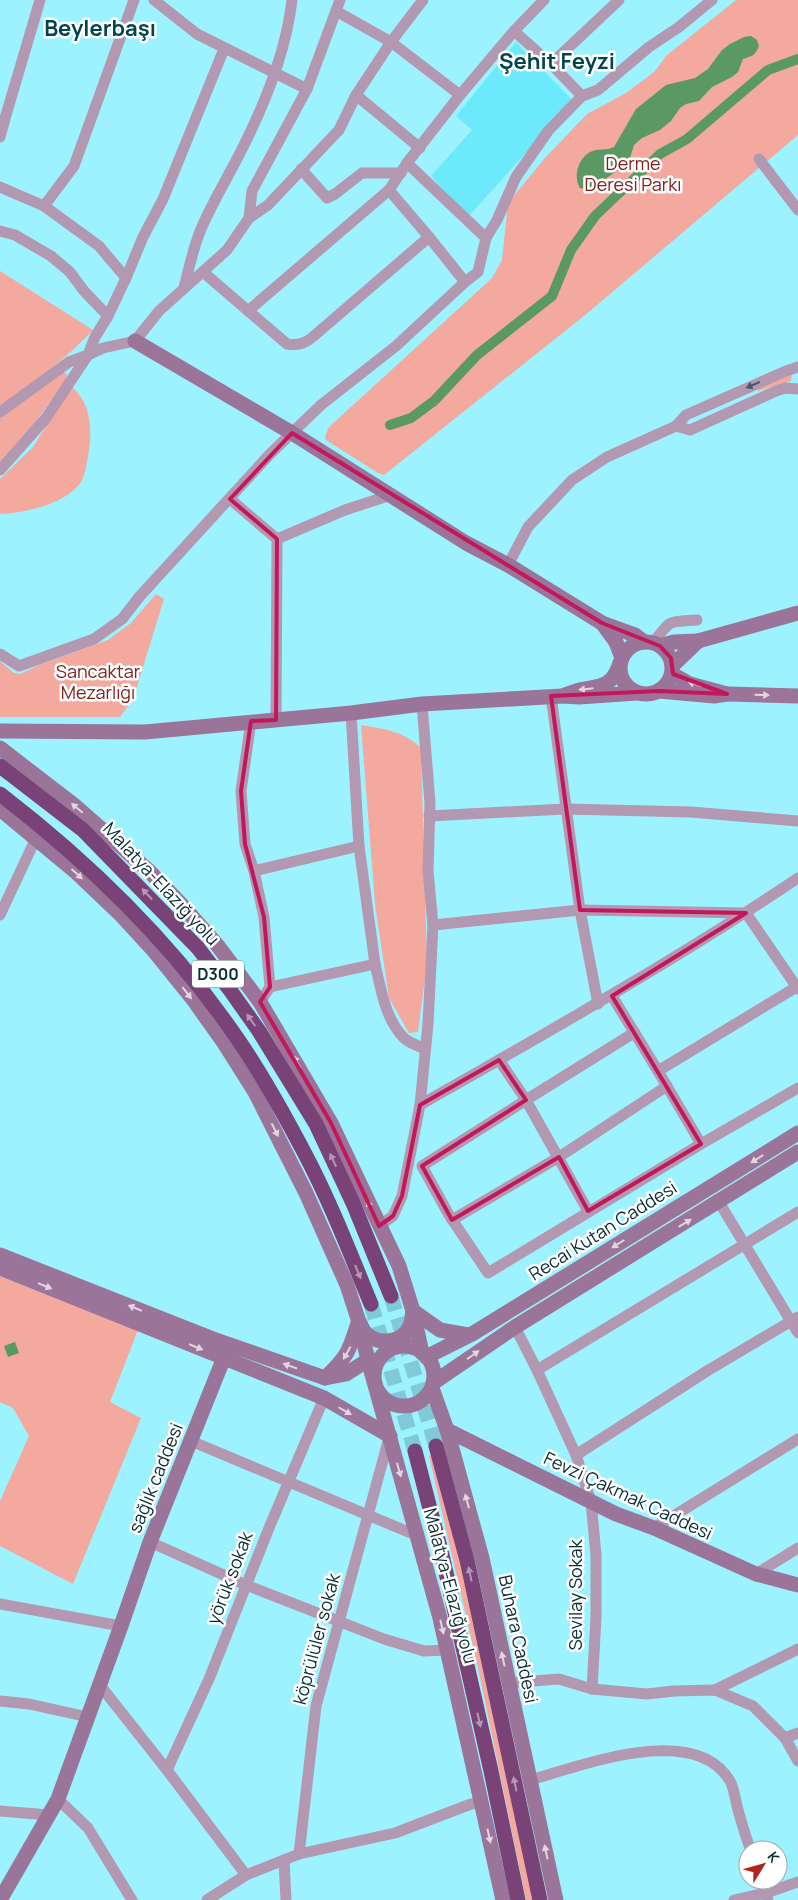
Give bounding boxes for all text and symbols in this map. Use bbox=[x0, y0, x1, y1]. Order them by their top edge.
district label: Beylerbaşı bbox=[44, 13, 156, 43]
district label: Şehit Feyzi bbox=[499, 46, 615, 76]
park label: Derme Deresi Parkı bbox=[585, 151, 681, 196]
one-way arrow bbox=[746, 382, 760, 390]
park label: Sancaktar Mezarlığı bbox=[56, 659, 141, 704]
one-way arrow bbox=[687, 680, 702, 688]
one-way arrow bbox=[577, 685, 593, 693]
one-way arrow bbox=[755, 691, 771, 699]
one-way arrow bbox=[71, 803, 84, 814]
street label: Malatya-Elazığ yolu bbox=[98, 817, 225, 950]
one-way arrow bbox=[71, 868, 83, 880]
one-way arrow bbox=[141, 889, 153, 901]
road number: D300 bbox=[192, 961, 244, 988]
one-way arrow bbox=[182, 986, 193, 999]
one-way arrow bbox=[246, 1013, 256, 1026]
one-way arrow bbox=[292, 1056, 301, 1069]
one-way arrow bbox=[271, 1123, 279, 1137]
one-way arrow bbox=[329, 1152, 337, 1167]
one-way arrow bbox=[750, 1154, 763, 1163]
street label: Recai Kutan Caddesi bbox=[524, 1175, 681, 1285]
one-way arrow bbox=[366, 1200, 374, 1214]
one-way arrow bbox=[679, 1218, 692, 1227]
one-way arrow bbox=[612, 1239, 625, 1248]
one-way arrow bbox=[354, 1265, 362, 1279]
one-way arrow bbox=[38, 1283, 53, 1290]
one-way arrow bbox=[128, 1304, 142, 1312]
one-way arrow bbox=[189, 1343, 203, 1351]
one-way arrow bbox=[343, 1346, 351, 1360]
one-way arrow bbox=[466, 1350, 480, 1360]
one-way arrow bbox=[283, 1362, 298, 1369]
one-way arrow bbox=[339, 1406, 352, 1415]
street label: sağlık caddesi bbox=[122, 1419, 188, 1536]
street label: Fevzi Çakmak Caddesi bbox=[540, 1445, 717, 1545]
one-way arrow bbox=[395, 1462, 403, 1478]
one-way arrow bbox=[462, 1494, 470, 1509]
street label: Malatya-Elazığ yolu bbox=[419, 1505, 483, 1666]
street label: yörük sokak bbox=[200, 1527, 258, 1627]
street label: Sevilay Sokak bbox=[563, 1538, 587, 1650]
one-way arrow bbox=[466, 1566, 474, 1581]
street label: köprülüler sokak bbox=[287, 1569, 345, 1707]
street label: Buhara Caddesi bbox=[494, 1572, 544, 1705]
one-way arrow bbox=[438, 1619, 446, 1634]
one-way arrow bbox=[499, 1652, 507, 1667]
one-way arrow bbox=[475, 1713, 483, 1728]
one-way arrow bbox=[511, 1776, 519, 1791]
one-way arrow bbox=[486, 1829, 494, 1845]
north arrow bbox=[738, 1840, 788, 1890]
one-way arrow bbox=[542, 1845, 550, 1860]
text: K bbox=[763, 1848, 785, 1867]

